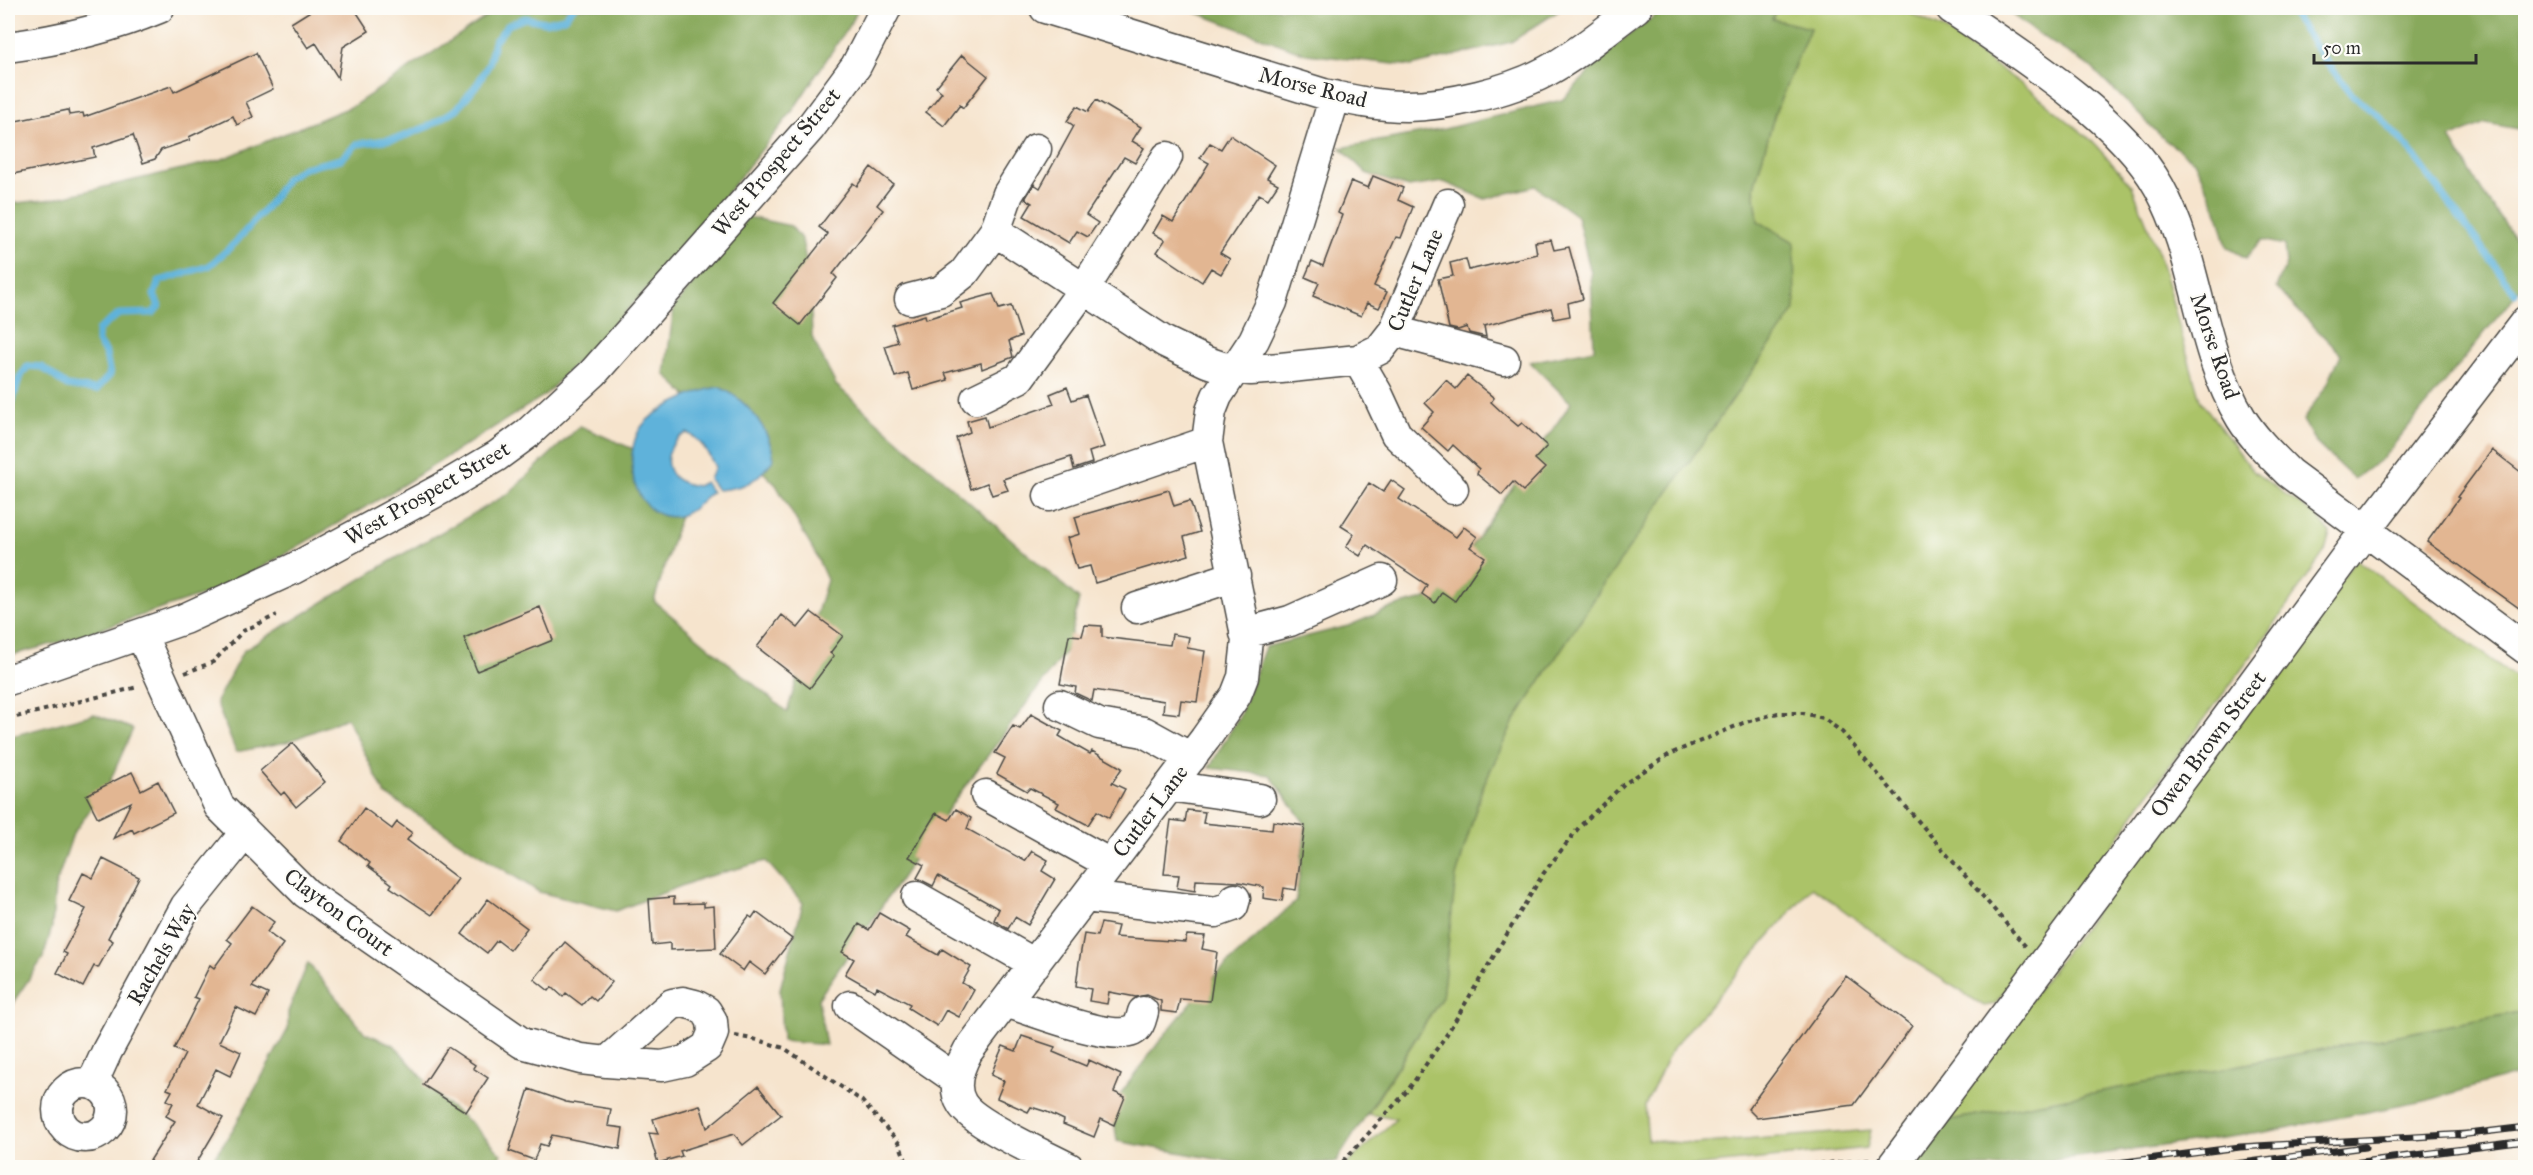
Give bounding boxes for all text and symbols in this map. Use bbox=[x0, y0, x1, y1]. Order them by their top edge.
scale bar bbox=[2314, 27, 2476, 65]
text: 50 m bbox=[2323, 37, 2361, 59]
street label: Morse Road bbox=[1256, 61, 1370, 113]
street label: West Prospect Street bbox=[706, 82, 846, 242]
street label: Cutler Lane bbox=[1381, 224, 1449, 336]
street label: Morse Road bbox=[2184, 289, 2246, 403]
street label: West Prospect Street bbox=[340, 435, 515, 551]
street label: Owen Brown Street bbox=[2144, 665, 2272, 823]
street label: Cutler Lane bbox=[1106, 759, 1194, 863]
street label: Clayton Court bbox=[279, 862, 399, 962]
street label: Rachels Way bbox=[121, 898, 201, 1010]

